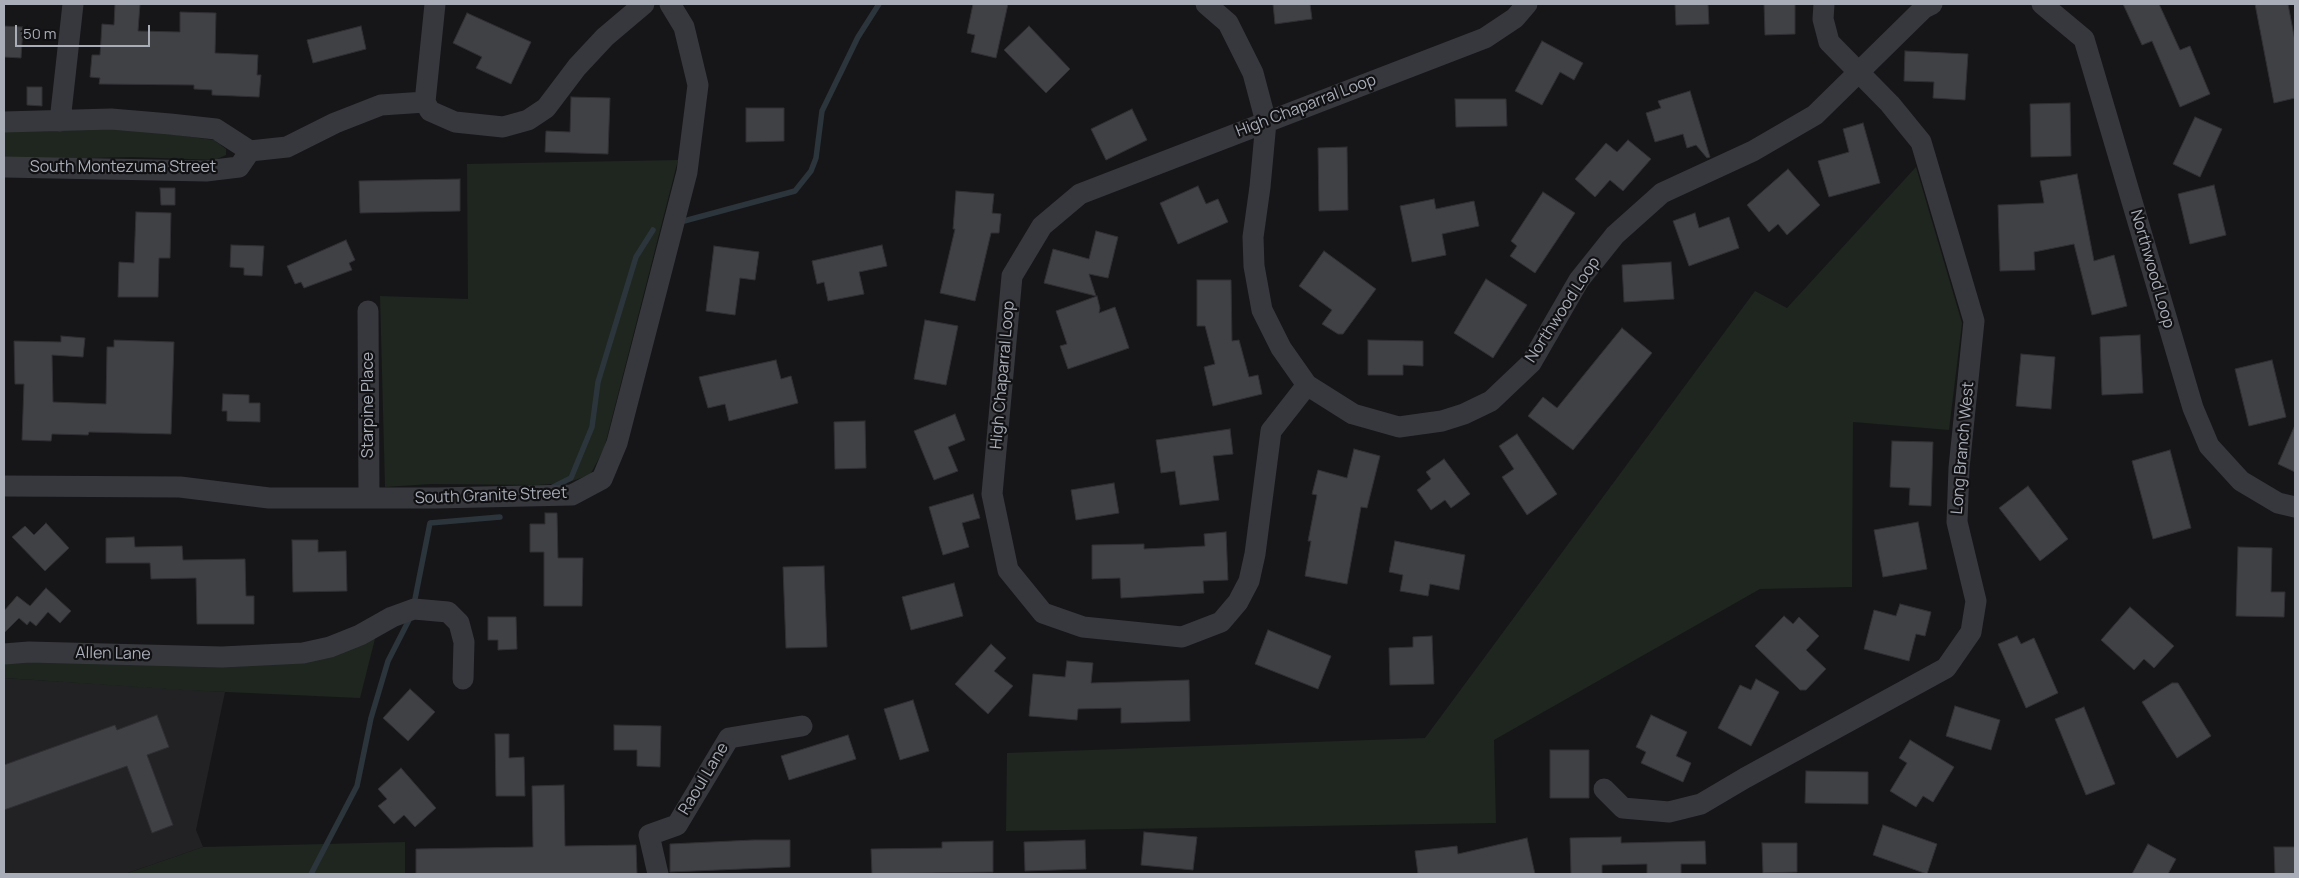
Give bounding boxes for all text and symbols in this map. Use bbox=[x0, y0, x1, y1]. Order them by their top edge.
scale bar bbox=[18, 15, 152, 47]
text: 50 m bbox=[23, 23, 57, 44]
street label: High Chaparral Loop bbox=[1233, 70, 1379, 142]
street label: South Montezuma Street bbox=[30, 158, 216, 178]
street label: Northwood Loop bbox=[2126, 208, 2178, 330]
street label: Northwood Loop bbox=[1522, 254, 1604, 366]
street label: High Chaparral Loop bbox=[987, 300, 1019, 450]
street label: Starpine Place bbox=[359, 352, 379, 458]
street label: Long Branch West bbox=[1948, 381, 1978, 515]
street label: South Granite Street bbox=[414, 484, 568, 508]
street label: Allen Lane bbox=[75, 644, 151, 664]
street label: Raoul Lane bbox=[675, 739, 733, 819]

